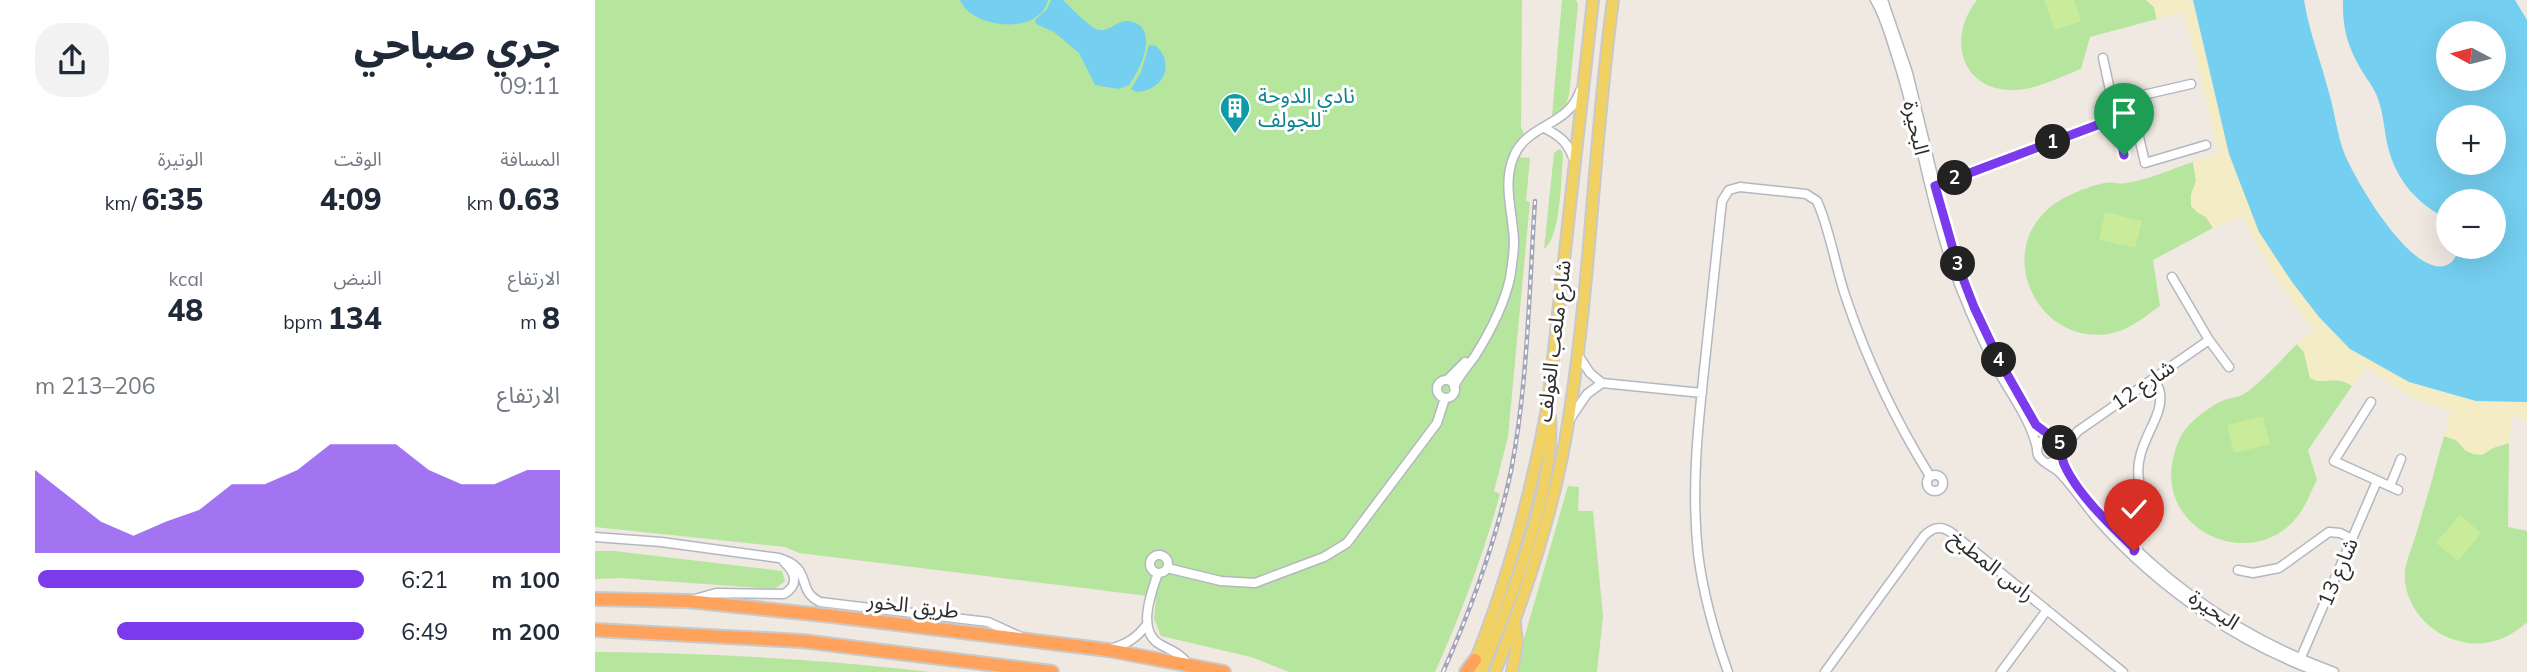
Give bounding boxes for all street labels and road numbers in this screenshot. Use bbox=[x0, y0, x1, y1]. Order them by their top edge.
street label: البحيرة bbox=[1898, 98, 1936, 157]
street label: شارع ملعب الغولف bbox=[1530, 258, 1579, 424]
street label: شارع 12 bbox=[2106, 353, 2181, 418]
street label: راس المطبخ bbox=[1943, 524, 2041, 609]
street label: شارع 13 bbox=[2311, 534, 2366, 611]
street label: البحيرة bbox=[2184, 583, 2245, 635]
street label: طريق الخور bbox=[865, 586, 960, 625]

